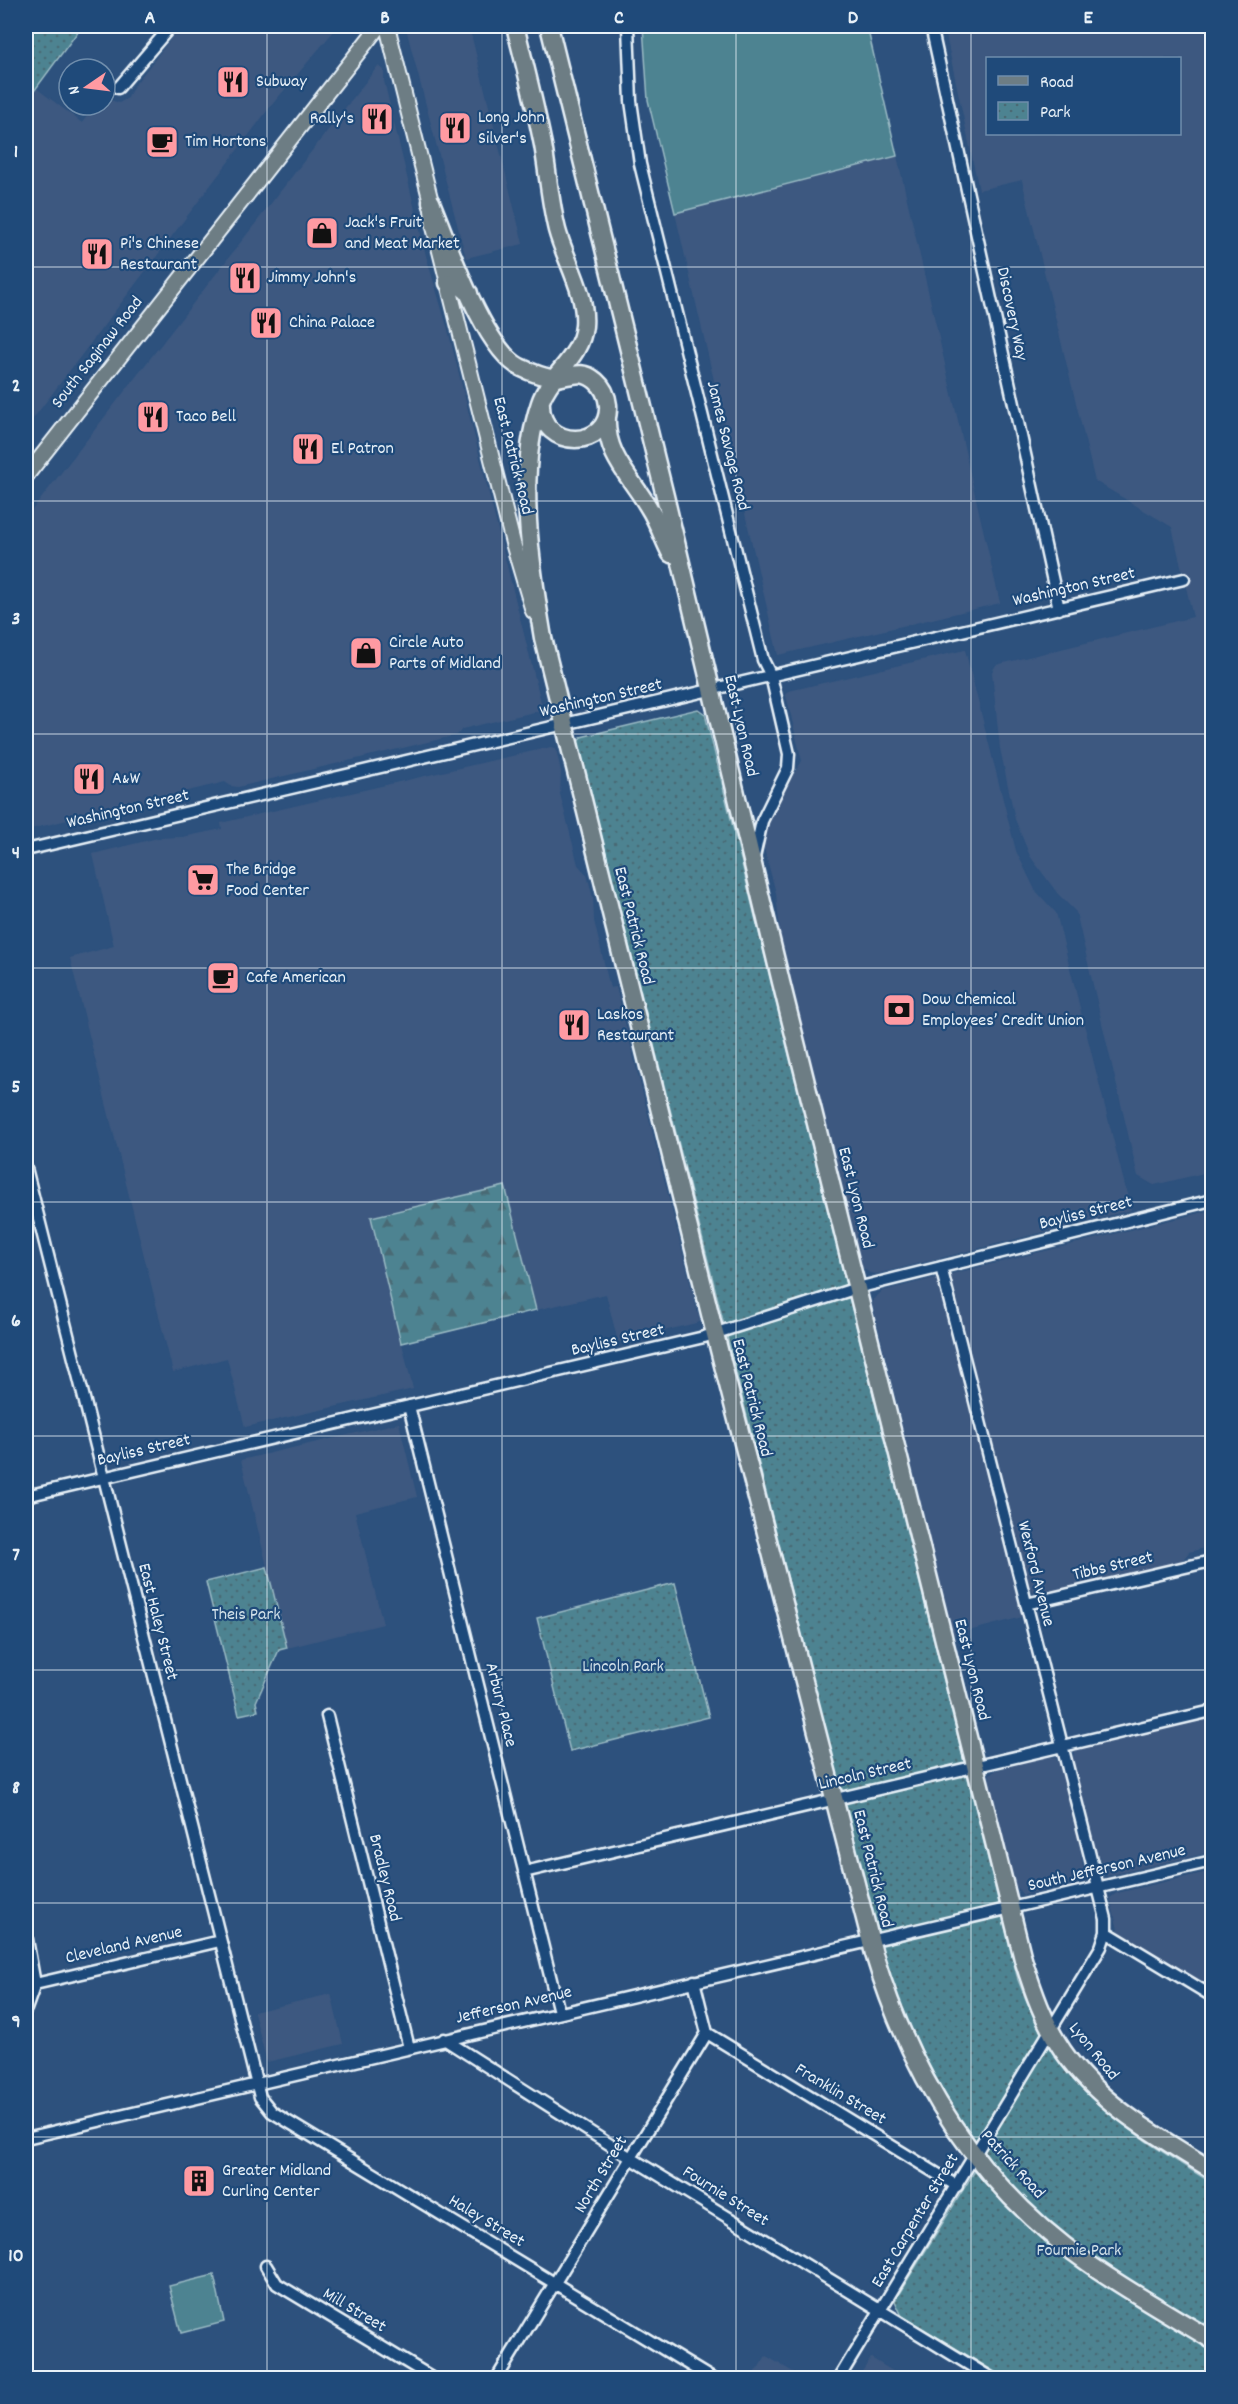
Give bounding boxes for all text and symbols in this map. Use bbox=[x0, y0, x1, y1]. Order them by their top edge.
text: A bbox=[145, 5, 156, 33]
text: B bbox=[380, 5, 390, 33]
text: C bbox=[614, 5, 624, 33]
text: D bbox=[848, 5, 859, 33]
text: E bbox=[1083, 5, 1093, 33]
north arrow bbox=[57, 57, 117, 117]
legend bbox=[986, 57, 1181, 135]
restaurant icon: Subway bbox=[215, 64, 251, 100]
place label: Subway bbox=[256, 70, 308, 95]
text: Road bbox=[1040, 71, 1074, 96]
text: N bbox=[63, 83, 87, 97]
restaurant icon: Rally's bbox=[359, 101, 395, 137]
text: Park bbox=[1040, 101, 1071, 126]
place label: Long John Silver's bbox=[478, 106, 545, 152]
place label: Rally's bbox=[310, 107, 354, 132]
restaurant icon: Long John Silver's bbox=[437, 110, 473, 146]
cafe icon: Tim Hortons bbox=[144, 124, 180, 160]
place label: Tim Hortons bbox=[185, 130, 266, 155]
text: 1 bbox=[14, 139, 18, 167]
place label: Jack's Fruit and Meat Market bbox=[345, 211, 460, 257]
shop icon: Jack's Fruit and Meat Market bbox=[304, 215, 340, 251]
place label: Pi's Chinese Restaurant bbox=[120, 232, 199, 278]
restaurant icon: Pi's Chinese Restaurant bbox=[79, 236, 115, 272]
restaurant icon: Jimmy John's bbox=[227, 260, 263, 296]
street label: Discovery Way bbox=[989, 265, 1033, 364]
place label: Jimmy John's bbox=[268, 266, 356, 291]
street label: South Saginaw Road bbox=[46, 292, 150, 414]
restaurant icon: China Palace bbox=[248, 305, 284, 341]
place label: China Palace bbox=[289, 311, 375, 336]
text: 2 bbox=[12, 373, 20, 401]
street label: James Savage Road bbox=[699, 378, 755, 514]
street label: East Patrick Road bbox=[485, 394, 539, 518]
restaurant icon: Taco Bell bbox=[135, 399, 171, 435]
place label: Taco Bell bbox=[176, 405, 237, 430]
restaurant icon: El Patron bbox=[290, 431, 326, 467]
place label: El Patron bbox=[331, 437, 394, 462]
street label: Washington Street bbox=[1010, 562, 1138, 614]
text: 3 bbox=[12, 606, 20, 634]
place label: Circle Auto Parts of Midland bbox=[389, 631, 501, 677]
shop icon: Circle Auto Parts of Midland bbox=[348, 635, 384, 671]
street label: Washington Street bbox=[537, 673, 665, 725]
street label: East Lyon Road bbox=[716, 673, 764, 779]
restaurant icon: A&W bbox=[71, 761, 107, 797]
place label: A&W bbox=[112, 767, 141, 792]
street label: Washington Street bbox=[64, 784, 192, 836]
text: 4 bbox=[12, 840, 20, 868]
place label: The Bridge Food Center bbox=[226, 858, 309, 904]
supermarket icon: The Bridge Food Center bbox=[185, 862, 221, 898]
street label: East Patrick Road bbox=[606, 864, 660, 988]
cafe icon: Cafe American bbox=[205, 960, 241, 996]
place label: Cafe American bbox=[246, 966, 346, 991]
place label: Dow Chemical Employees’ Credit Union bbox=[922, 988, 1084, 1034]
bank icon: Dow Chemical Employees’ Credit Union bbox=[881, 992, 917, 1028]
place label: Laskos Restaurant bbox=[597, 1003, 675, 1049]
restaurant icon: Laskos Restaurant bbox=[556, 1007, 592, 1043]
text: 5 bbox=[11, 1074, 21, 1102]
street label: East Lyon Road bbox=[830, 1145, 880, 1251]
street label: Bayliss Street bbox=[1037, 1190, 1135, 1238]
text: 6 bbox=[11, 1308, 21, 1336]
street label: Bayliss Street bbox=[569, 1318, 667, 1364]
street label: East Patrick Road bbox=[724, 1336, 778, 1460]
street label: Bayliss Street bbox=[95, 1428, 193, 1474]
street label: Wexford Avenue bbox=[1010, 1519, 1060, 1629]
text: 7 bbox=[12, 1542, 20, 1570]
street label: Tibbs Street bbox=[1070, 1546, 1156, 1588]
street label: East Haley Street bbox=[130, 1561, 184, 1684]
park label: Theis Park bbox=[211, 1603, 281, 1628]
street label: East Lyon Road bbox=[946, 1617, 996, 1723]
park label: Lincoln Park bbox=[582, 1655, 664, 1680]
street label: Arbury Place bbox=[477, 1660, 523, 1750]
street label: Lincoln Street bbox=[816, 1752, 914, 1798]
text: 8 bbox=[12, 1775, 20, 1803]
street label: East Patrick Road bbox=[845, 1807, 899, 1931]
street label: Bradley Road bbox=[361, 1832, 407, 1924]
street label: South Jefferson Avenue bbox=[1026, 1839, 1188, 1899]
street label: Cleveland Avenue bbox=[63, 1920, 185, 1972]
street label: Jefferson Avenue bbox=[453, 1980, 575, 2032]
text: 9 bbox=[11, 2009, 21, 2037]
street label: Lyon Road bbox=[1062, 2017, 1124, 2087]
street label: Franklin Street bbox=[790, 2058, 891, 2132]
street label: Patrick Road bbox=[974, 2125, 1050, 2205]
street label: North Street bbox=[569, 2131, 635, 2218]
street label: East Carpenter Street bbox=[866, 2149, 966, 2293]
place label: Greater Midland Curling Center bbox=[222, 2159, 331, 2205]
street label: Fournie Street bbox=[677, 2160, 773, 2234]
building icon: Greater Midland Curling Center bbox=[181, 2163, 217, 2199]
street label: Haley Street bbox=[443, 2189, 529, 2255]
park label: Fournie Park bbox=[1037, 2239, 1121, 2264]
text: 10 bbox=[8, 2243, 24, 2271]
street label: Mill Street bbox=[317, 2282, 391, 2340]

